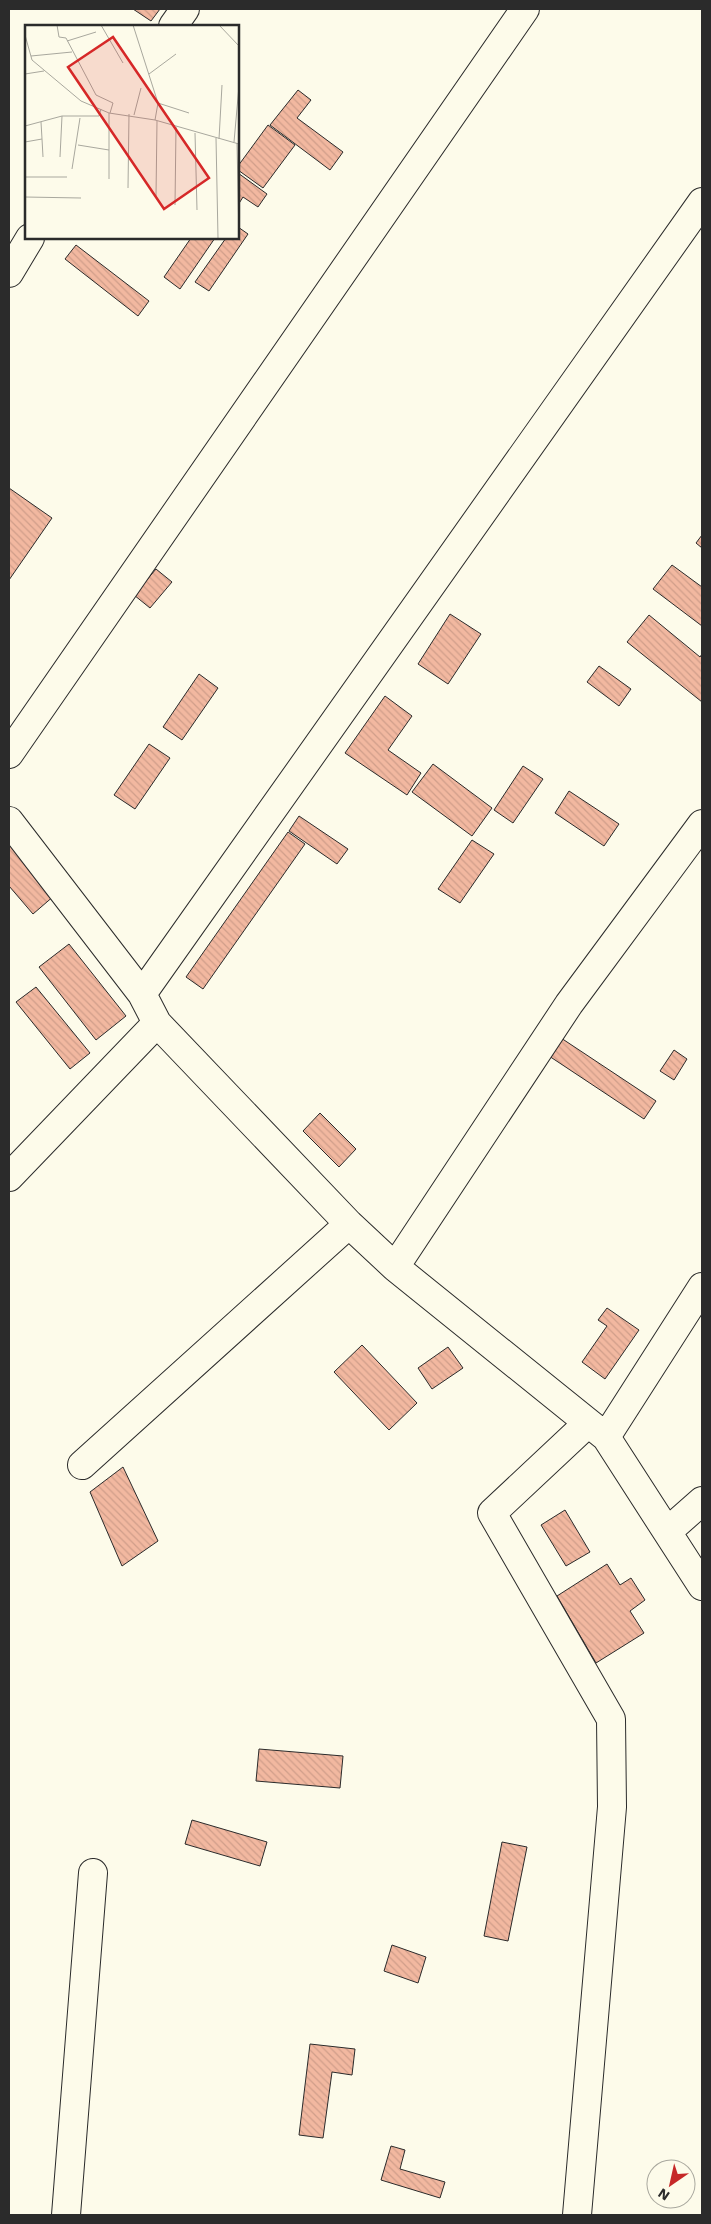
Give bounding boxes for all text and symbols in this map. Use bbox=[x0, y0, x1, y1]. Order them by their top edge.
inset map bbox=[25, 25, 239, 239]
north arrow bbox=[646, 2159, 696, 2209]
text: N bbox=[655, 2185, 673, 2204]

